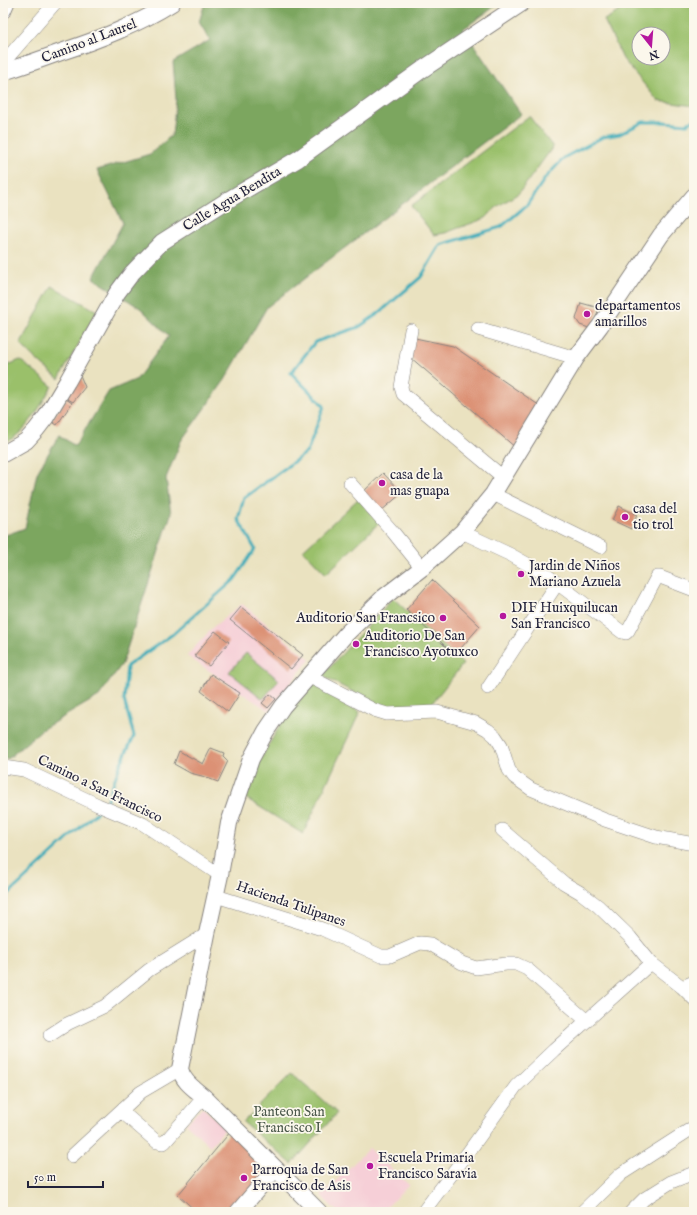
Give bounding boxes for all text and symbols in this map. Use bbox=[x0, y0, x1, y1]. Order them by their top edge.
street label: Camino al Laurel bbox=[39, 15, 139, 67]
north arrow bbox=[631, 26, 671, 66]
text: N bbox=[647, 46, 661, 63]
street label: Calle Agua Bendita bbox=[179, 162, 285, 235]
place label: departamentos amarillos bbox=[595, 297, 680, 331]
marker: departamentos amarillos bbox=[582, 309, 592, 319]
place label: casa de la mas guapa bbox=[390, 466, 450, 500]
marker: casa de la mas guapa bbox=[377, 478, 387, 488]
place label: casa del tio trol bbox=[633, 500, 677, 534]
marker: casa del tio trol bbox=[620, 512, 630, 522]
place label: Jardin de Niños Mariano Azuela bbox=[527, 557, 622, 591]
marker: Jardin de Niños Mariano Azuela bbox=[516, 569, 526, 579]
place label: DIF Huixquilucan San Francisco bbox=[511, 599, 619, 633]
place label: Auditorio San Francsico bbox=[295, 609, 435, 627]
marker: DIF Huixquilucan San Francisco bbox=[498, 611, 508, 621]
marker: Auditorio San Francsico bbox=[438, 613, 448, 623]
place label: Auditorio De San Francisco Ayotuxco bbox=[363, 627, 479, 661]
marker: Auditorio De San Francisco Ayotuxco bbox=[351, 639, 361, 649]
street label: Camino a San Francisco bbox=[34, 751, 166, 827]
street label: Hacienda Tulipanes bbox=[234, 877, 348, 931]
park label: Panteon San Francisco I bbox=[253, 1103, 325, 1137]
place label: Escuela Primaria Francisco Saravia bbox=[378, 1149, 478, 1183]
place label: Parroquia de San Francisco de Asis bbox=[252, 1161, 351, 1195]
marker: Escuela Primaria Francisco Saravia bbox=[365, 1161, 375, 1171]
scale bar bbox=[28, 1163, 103, 1189]
text: 50 m bbox=[34, 1170, 56, 1185]
marker: Parroquia de San Francisco de Asis bbox=[239, 1173, 249, 1183]

